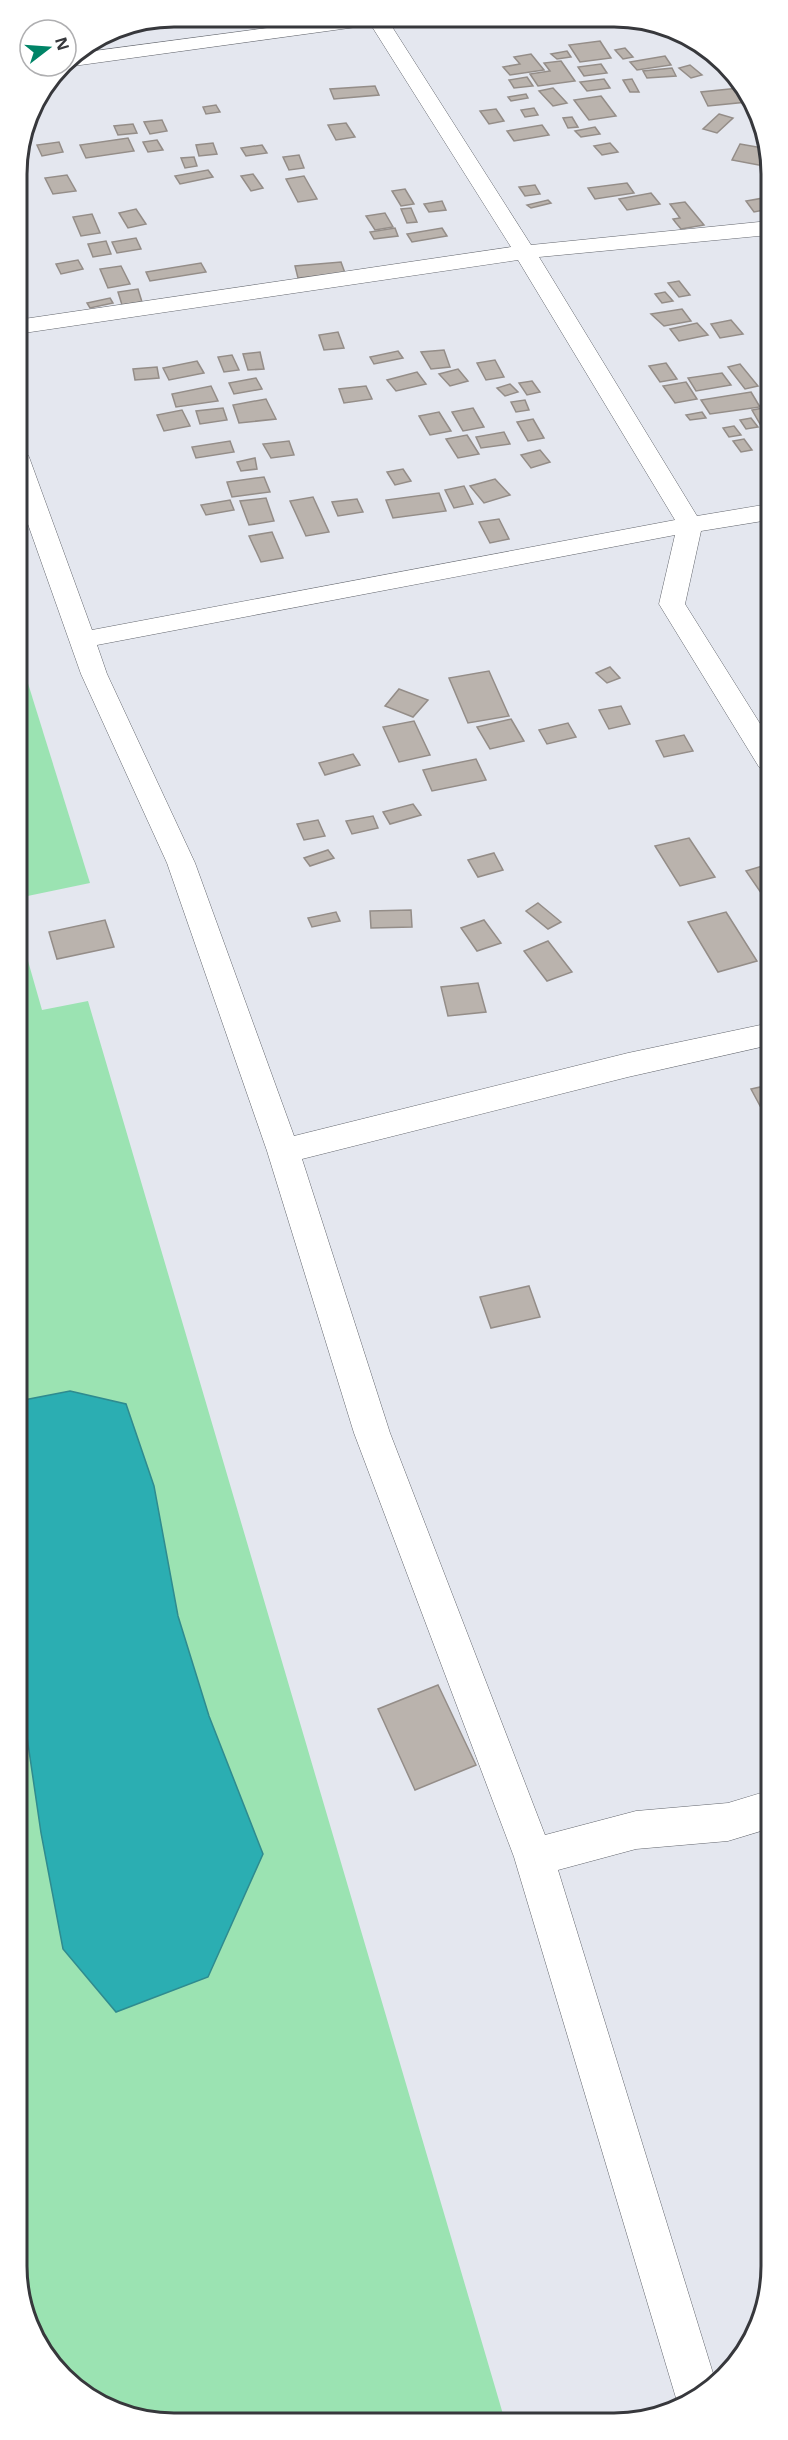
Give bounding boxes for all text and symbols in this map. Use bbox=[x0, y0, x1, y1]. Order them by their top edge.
north arrow bbox=[18, 18, 78, 78]
text: N bbox=[50, 34, 75, 53]

